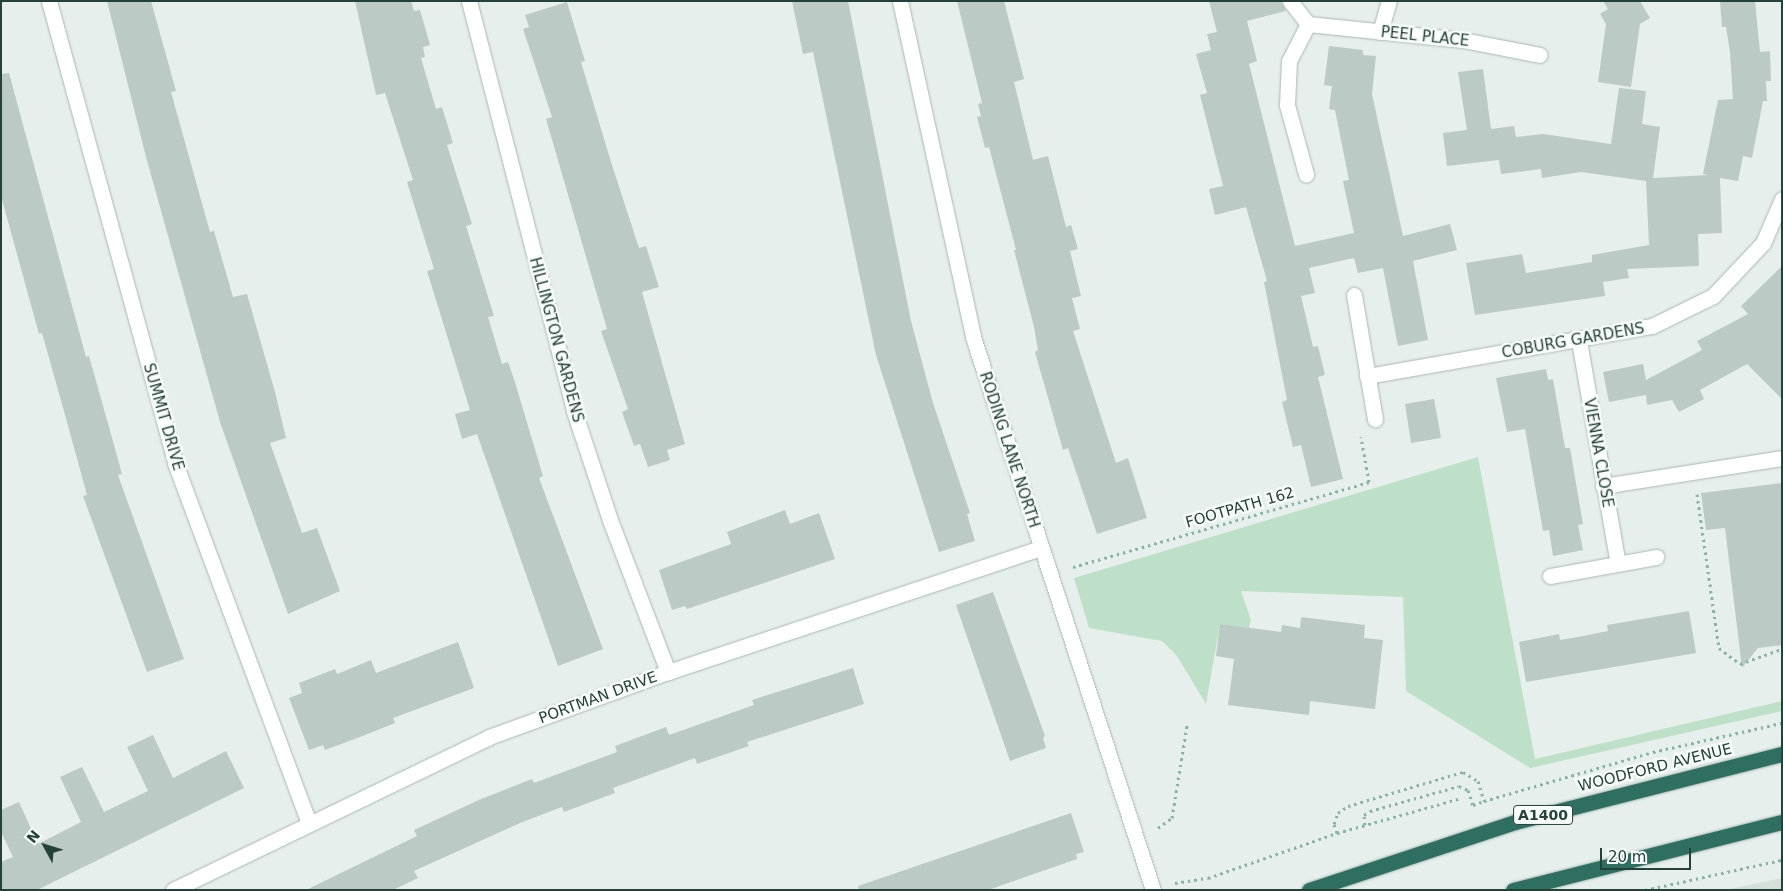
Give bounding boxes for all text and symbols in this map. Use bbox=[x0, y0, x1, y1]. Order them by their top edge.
street label: PEEL PLACE bbox=[1380, 23, 1470, 51]
street label: HILLINGTON GARDENS bbox=[525, 255, 587, 425]
street label: COBURG GARDENS bbox=[1500, 320, 1646, 362]
street label: SUMMIT DRIVE bbox=[139, 361, 187, 473]
street label: RODING LANE NORTH bbox=[975, 370, 1043, 530]
street label: VIENNA CLOSE bbox=[1580, 397, 1616, 509]
street label: FOOTPATH 162 bbox=[1183, 484, 1297, 532]
street label: PORTMAN DRIVE bbox=[536, 668, 660, 728]
street label: WOODFORD AVENUE bbox=[1576, 740, 1734, 796]
road number: A1400 bbox=[1513, 804, 1573, 826]
north arrow bbox=[20, 821, 70, 871]
text: N bbox=[23, 827, 43, 846]
scale bar bbox=[1603, 838, 1694, 870]
text: 20 m bbox=[1608, 848, 1646, 866]

